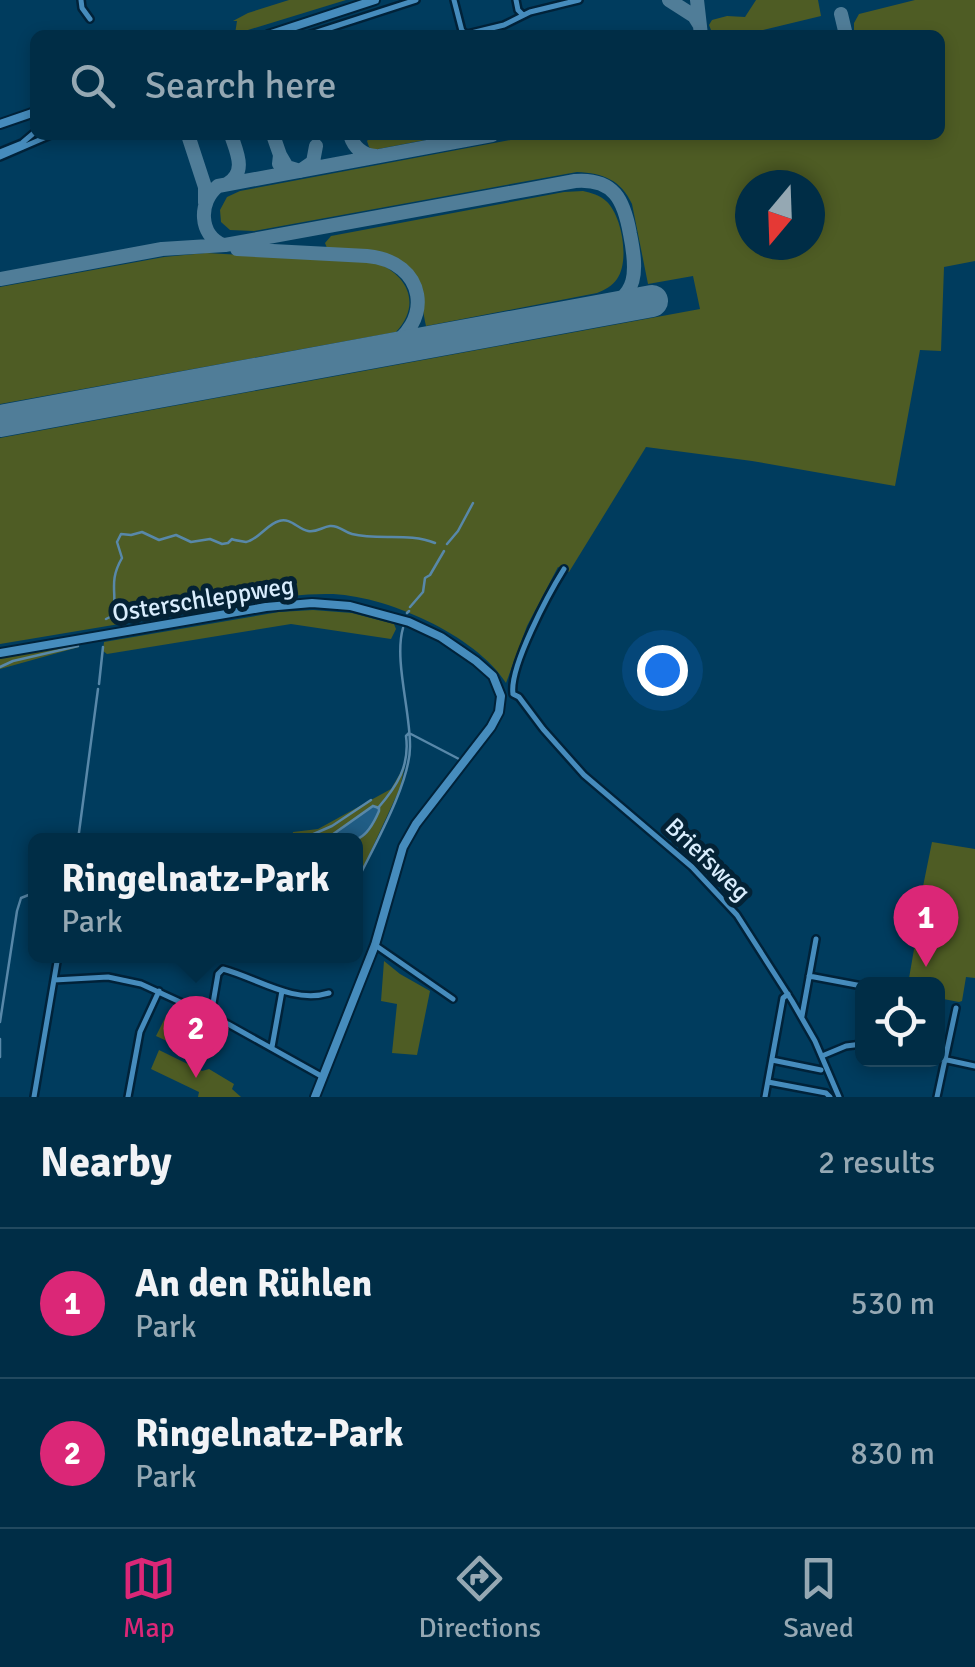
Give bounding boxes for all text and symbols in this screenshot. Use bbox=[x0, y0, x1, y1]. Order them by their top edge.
search box bbox=[30, 30, 945, 140]
icon: search bbox=[65, 58, 120, 113]
text: Search here bbox=[145, 62, 337, 109]
north arrow bbox=[735, 170, 825, 260]
street label: Osterschleppweg bbox=[110, 569, 296, 629]
your location bbox=[637, 645, 688, 696]
street label: Briefsweg bbox=[659, 811, 757, 907]
popup bbox=[28, 833, 363, 963]
text: Ringelnatz-Park bbox=[61, 855, 330, 902]
pin: 1 bbox=[894, 884, 958, 967]
text: Park bbox=[61, 902, 123, 941]
map controls bbox=[855, 977, 945, 1067]
button: locate bbox=[855, 977, 945, 1067]
pin: 2 bbox=[164, 996, 228, 1078]
text: Nearby bbox=[40, 1137, 172, 1188]
text: 2 results bbox=[818, 1143, 935, 1182]
text: An den Rühlen bbox=[135, 1260, 372, 1307]
text: 1 bbox=[64, 1284, 81, 1323]
text: 530 m bbox=[851, 1284, 935, 1323]
text: Park bbox=[135, 1307, 197, 1346]
text: Ringelnatz-Park bbox=[135, 1410, 403, 1457]
text: 2 bbox=[64, 1434, 81, 1473]
text: 830 m bbox=[851, 1434, 935, 1473]
text: Park bbox=[135, 1457, 197, 1496]
tab: Map bbox=[121, 1551, 176, 1645]
tab: Directions bbox=[419, 1551, 541, 1645]
tab: Saved bbox=[783, 1551, 854, 1645]

